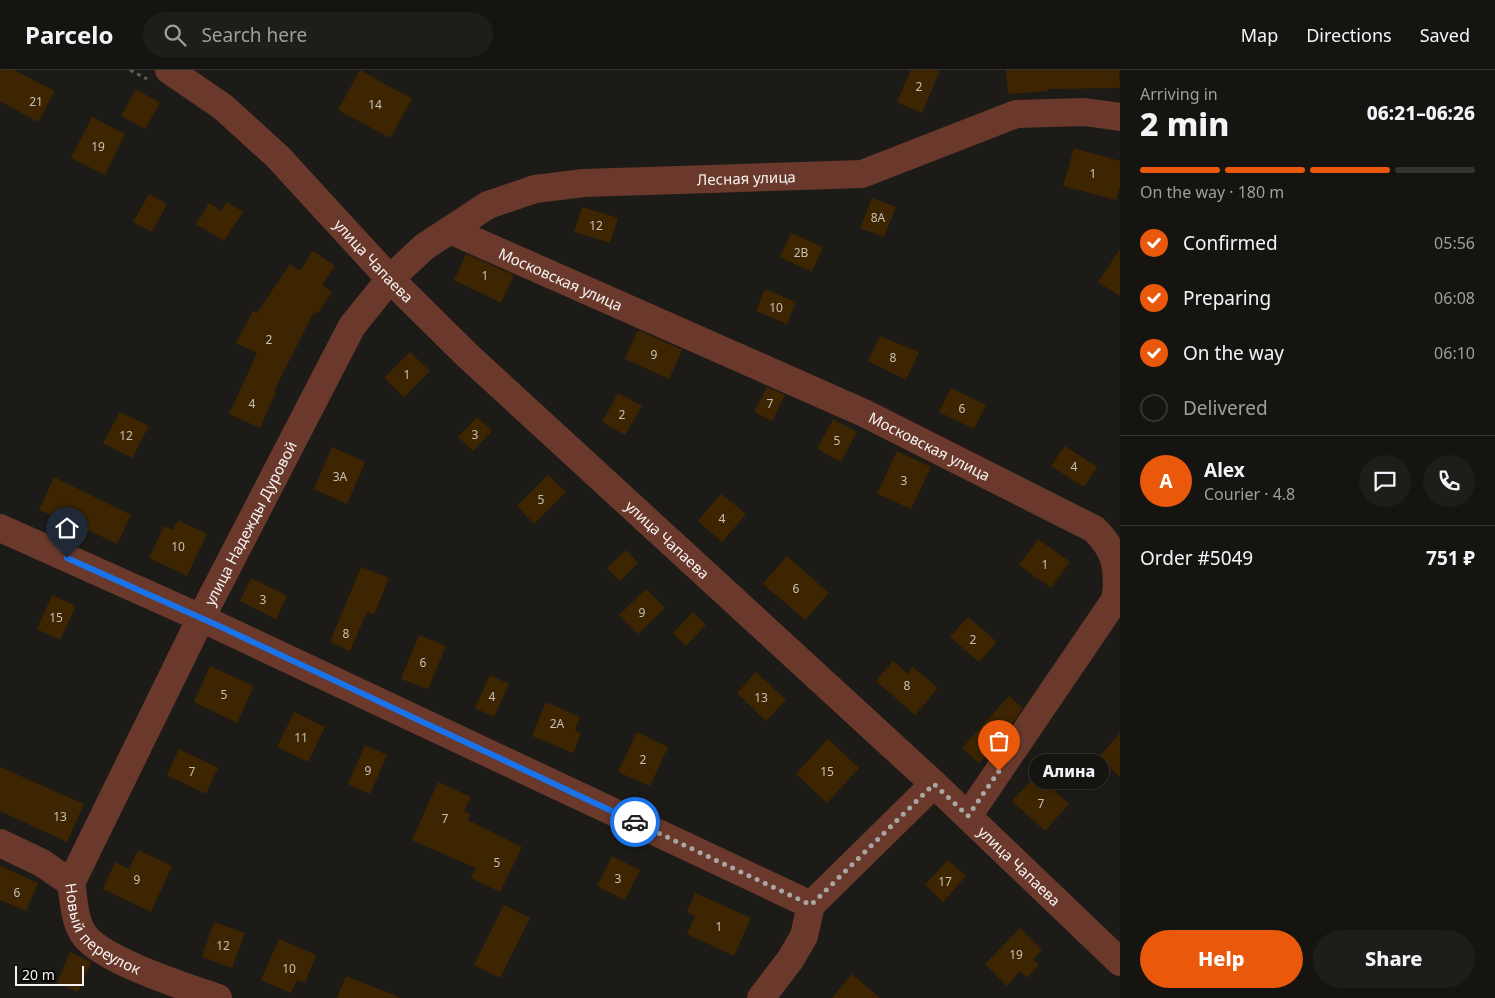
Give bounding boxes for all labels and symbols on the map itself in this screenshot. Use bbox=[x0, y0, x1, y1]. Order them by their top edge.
house number: 2 bbox=[916, 78, 923, 95]
house number: 21 bbox=[29, 93, 43, 110]
house number: 14 bbox=[368, 96, 382, 113]
house number: 19 bbox=[91, 138, 105, 155]
house number: 1 bbox=[1090, 165, 1096, 182]
street label: Лесная улица bbox=[697, 166, 796, 189]
house number: 8А bbox=[871, 209, 886, 226]
street label: улица Чапаева bbox=[330, 215, 418, 307]
house number: 12 bbox=[589, 217, 603, 234]
street label: Московская улица bbox=[496, 243, 626, 315]
house number: 2В bbox=[794, 244, 809, 261]
house number: 1 bbox=[482, 267, 488, 284]
house number: 10 bbox=[769, 299, 783, 316]
house number: 2 bbox=[266, 331, 273, 348]
house number: 9 bbox=[651, 346, 658, 363]
house number: 8 bbox=[890, 349, 897, 366]
house number: 1 bbox=[404, 366, 410, 383]
house number: 4 bbox=[249, 395, 256, 412]
house number: 7 bbox=[767, 395, 774, 412]
house number: 6 bbox=[959, 400, 966, 417]
house number: 2 bbox=[619, 406, 626, 423]
street label: Московская улица bbox=[865, 407, 994, 485]
house number: 3 bbox=[472, 426, 479, 443]
house number: 12 bbox=[119, 427, 133, 444]
house number: 5 bbox=[834, 432, 841, 449]
street label: улица Надежды Дуровой bbox=[199, 437, 301, 609]
house number: 4 bbox=[1071, 458, 1078, 475]
house number: 3А bbox=[333, 468, 348, 485]
house number: 3 bbox=[901, 472, 908, 489]
house number: 5 bbox=[538, 491, 545, 508]
street label: улица Чапаева bbox=[621, 496, 714, 583]
pin bbox=[46, 507, 88, 558]
house number: 4 bbox=[719, 510, 726, 527]
house number: 10 bbox=[171, 538, 185, 555]
house number: 1 bbox=[1042, 556, 1048, 573]
house number: 6 bbox=[793, 580, 800, 597]
house number: 3 bbox=[260, 591, 267, 608]
house number: 9 bbox=[639, 604, 646, 621]
house number: 15 bbox=[49, 609, 63, 626]
house number: 8 bbox=[343, 625, 350, 642]
house number: 2 bbox=[970, 631, 977, 648]
house number: 6 bbox=[420, 654, 427, 671]
house number: 8 bbox=[904, 677, 911, 694]
house number: 5 bbox=[221, 686, 228, 703]
house number: 4 bbox=[489, 688, 496, 705]
house number: 13 bbox=[754, 689, 768, 706]
house number: 2А bbox=[550, 715, 565, 732]
pin bbox=[978, 720, 1020, 771]
house number: 11 bbox=[294, 729, 308, 746]
house number: 2 bbox=[640, 751, 647, 768]
callout: Алина bbox=[1029, 754, 1109, 788]
house number: 9 bbox=[365, 762, 372, 779]
house number: 7 bbox=[189, 763, 196, 780]
house number: 15 bbox=[820, 763, 834, 780]
house number: 7 bbox=[1038, 795, 1045, 812]
courier bbox=[610, 797, 660, 847]
house number: 13 bbox=[53, 808, 67, 825]
house number: 7 bbox=[442, 810, 449, 827]
street label: улица Чапаева bbox=[974, 821, 1065, 910]
house number: 5 bbox=[494, 854, 501, 871]
house number: 3 bbox=[615, 870, 622, 887]
house number: 9 bbox=[134, 871, 141, 888]
house number: 17 bbox=[938, 873, 952, 890]
street label: Новый переулок bbox=[61, 882, 144, 979]
house number: 6 bbox=[14, 884, 21, 901]
house number: 1 bbox=[716, 918, 722, 935]
house number: 12 bbox=[216, 937, 230, 954]
house number: 19 bbox=[1009, 946, 1023, 963]
house number: 10 bbox=[282, 960, 296, 977]
scale bar bbox=[15, 963, 84, 986]

